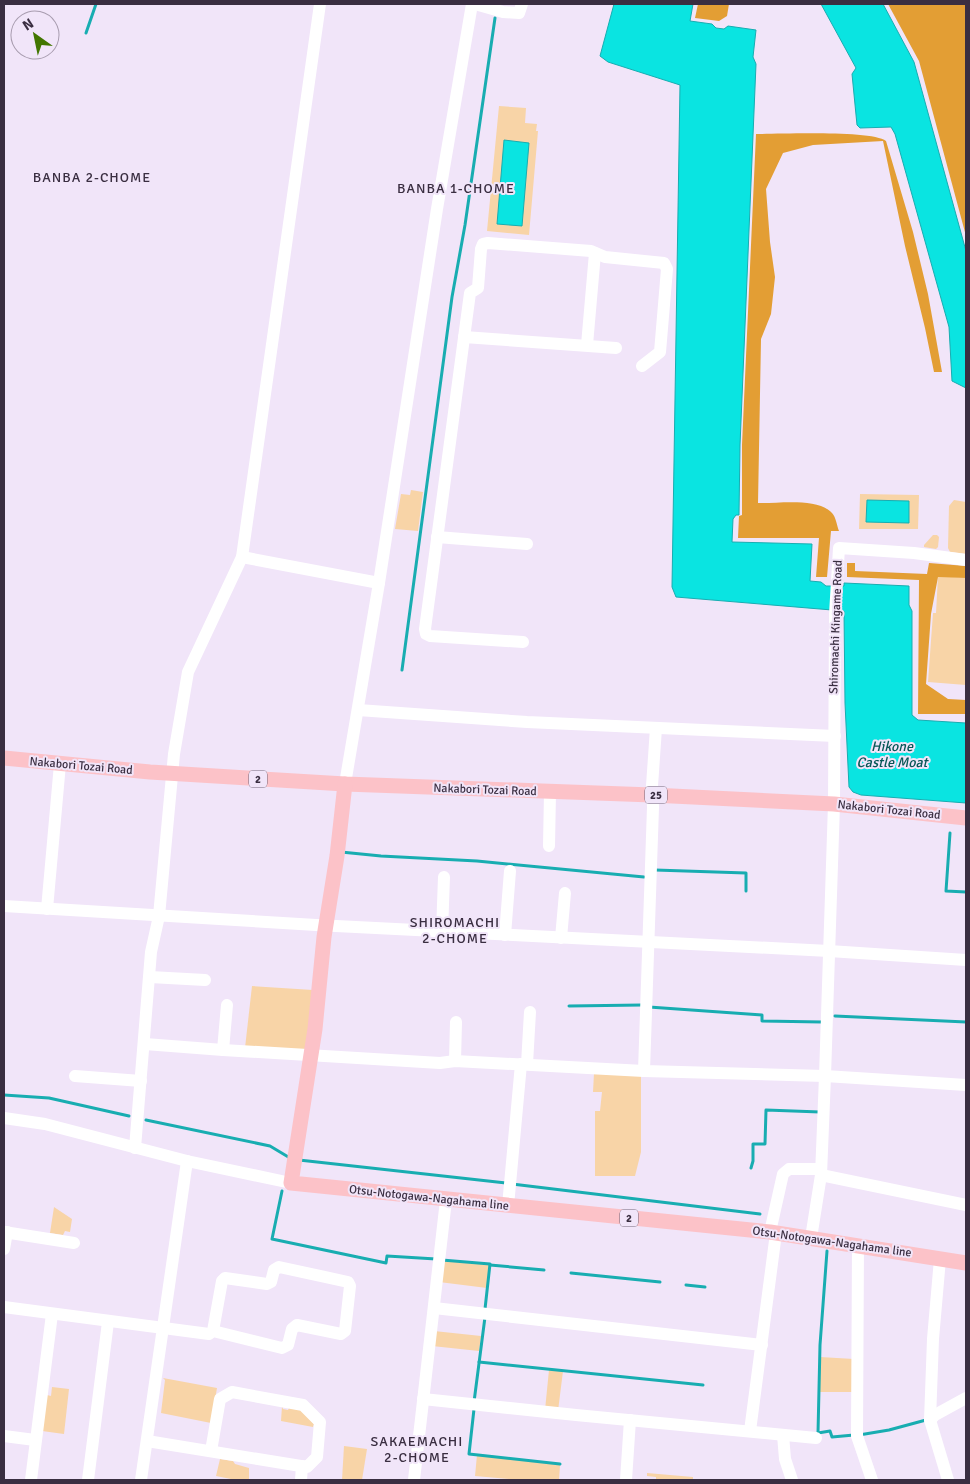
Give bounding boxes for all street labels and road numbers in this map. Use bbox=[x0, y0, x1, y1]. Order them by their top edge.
street label: Shiromachi Kingame Road bbox=[826, 560, 846, 694]
street label: Nakabori Tozai Road bbox=[29, 754, 133, 778]
road number: 2 bbox=[249, 771, 267, 788]
street label: Nakabori Tozai Road bbox=[433, 781, 537, 799]
road number: 25 bbox=[645, 786, 667, 804]
street label: Nakabori Tozai Road bbox=[837, 797, 941, 823]
street label: Otsu-Notogawa-Nagahama line bbox=[348, 1182, 510, 1214]
road number: 2 bbox=[620, 1210, 638, 1226]
street label: Otsu-Notogawa-Nagahama line bbox=[751, 1223, 913, 1261]

